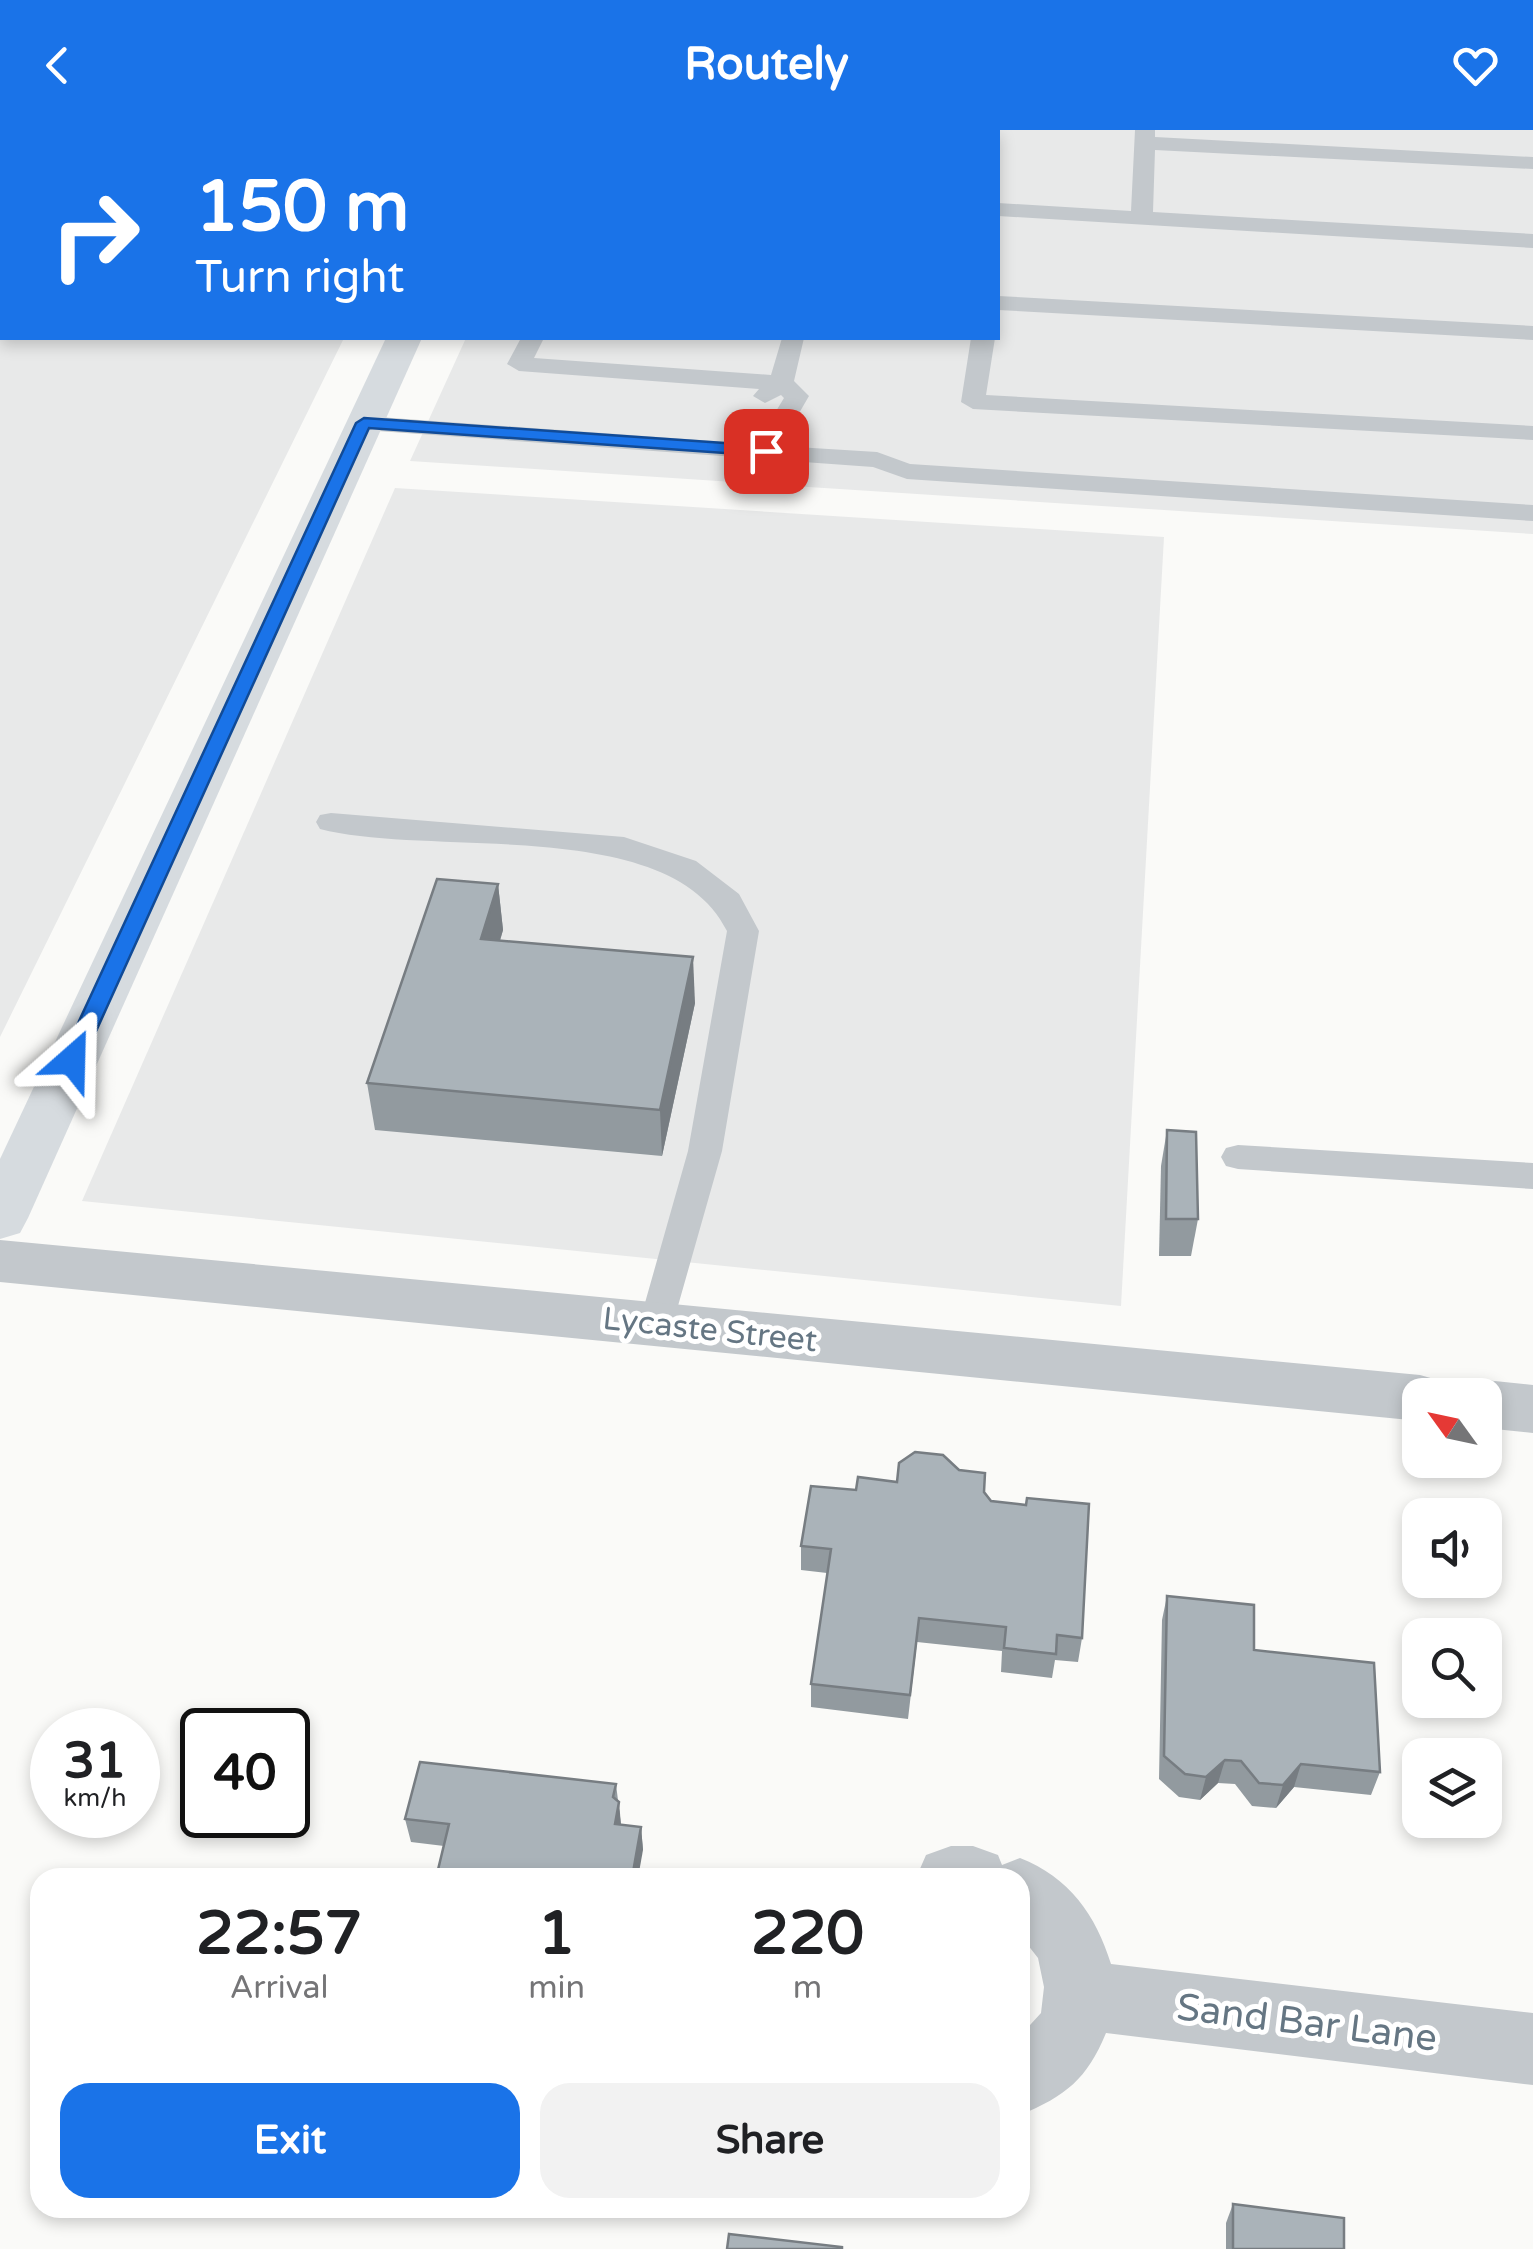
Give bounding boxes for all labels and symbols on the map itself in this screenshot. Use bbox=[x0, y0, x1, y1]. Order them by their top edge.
pin bbox=[724, 409, 809, 494]
position arrow bbox=[20, 1008, 124, 1112]
street label: Lycaste Street bbox=[601, 1300, 819, 1360]
north arrow bbox=[1402, 1378, 1502, 1478]
speed limit sign: 40 bbox=[180, 1708, 310, 1838]
street label: Sand Bar Lane bbox=[1174, 1984, 1440, 2062]

